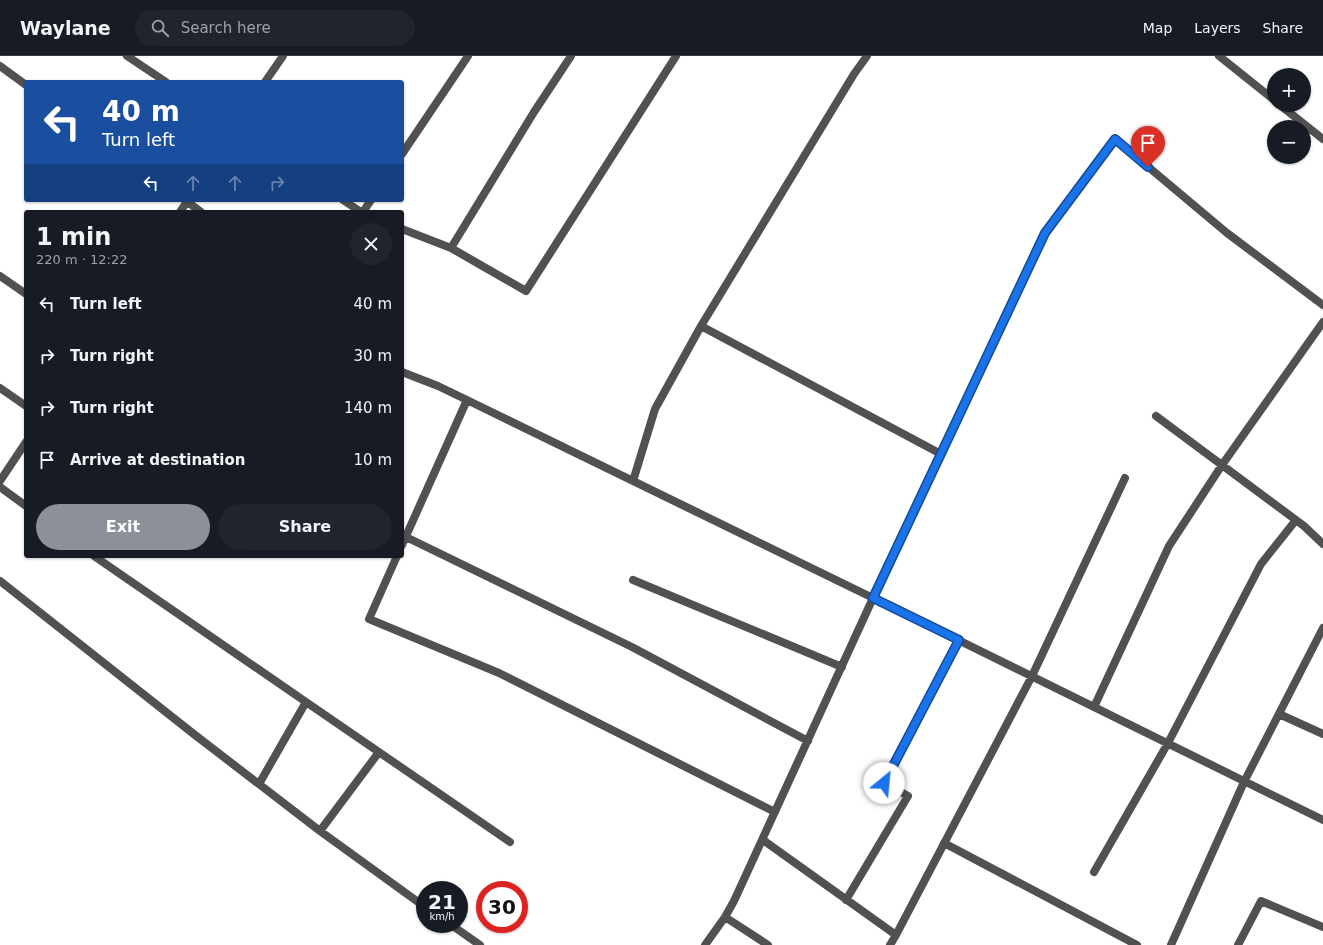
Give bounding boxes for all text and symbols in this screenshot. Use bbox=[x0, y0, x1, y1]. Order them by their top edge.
search box bbox=[135, 10, 415, 46]
text: Waylane bbox=[20, 17, 111, 39]
icon: search bbox=[149, 17, 171, 39]
text: Search here bbox=[181, 19, 271, 37]
text: Map bbox=[1143, 20, 1172, 36]
text: Layers bbox=[1194, 20, 1241, 36]
text: Share bbox=[1263, 20, 1303, 36]
map controls bbox=[1267, 68, 1311, 164]
button: + bbox=[1267, 68, 1311, 112]
text: 40 m bbox=[102, 95, 180, 128]
icon: left bbox=[36, 96, 88, 148]
button: − bbox=[1267, 120, 1311, 164]
pin bbox=[1131, 126, 1165, 167]
text: Turn left bbox=[102, 129, 175, 150]
icon: arrive bbox=[1137, 132, 1159, 154]
icon: left bbox=[140, 172, 162, 194]
icon: ahead bbox=[182, 172, 204, 194]
icon: ahead bbox=[224, 172, 246, 194]
icon: right bbox=[266, 172, 288, 194]
text: 1 min bbox=[36, 223, 111, 251]
button: close bbox=[350, 223, 392, 265]
text: 220 m · 12:22 bbox=[36, 252, 127, 267]
icon: left bbox=[36, 293, 58, 315]
text: Turn left bbox=[70, 295, 142, 313]
text: 40 m bbox=[354, 295, 392, 313]
icon: right bbox=[36, 345, 58, 367]
text: Turn right bbox=[70, 347, 154, 365]
text: 30 m bbox=[354, 347, 392, 365]
icon: right bbox=[36, 397, 58, 419]
text: Turn right bbox=[70, 399, 154, 417]
text: 140 m bbox=[344, 399, 392, 417]
icon: arrive bbox=[36, 449, 58, 471]
text: Arrive at destination bbox=[70, 451, 245, 469]
text: 10 m bbox=[354, 451, 392, 469]
button: Exit bbox=[36, 504, 210, 550]
button: Share bbox=[218, 504, 392, 550]
position arrow bbox=[863, 762, 905, 804]
speed limit sign: 30 bbox=[476, 881, 528, 933]
text: 21 bbox=[428, 890, 456, 914]
text: km/h bbox=[429, 911, 455, 922]

